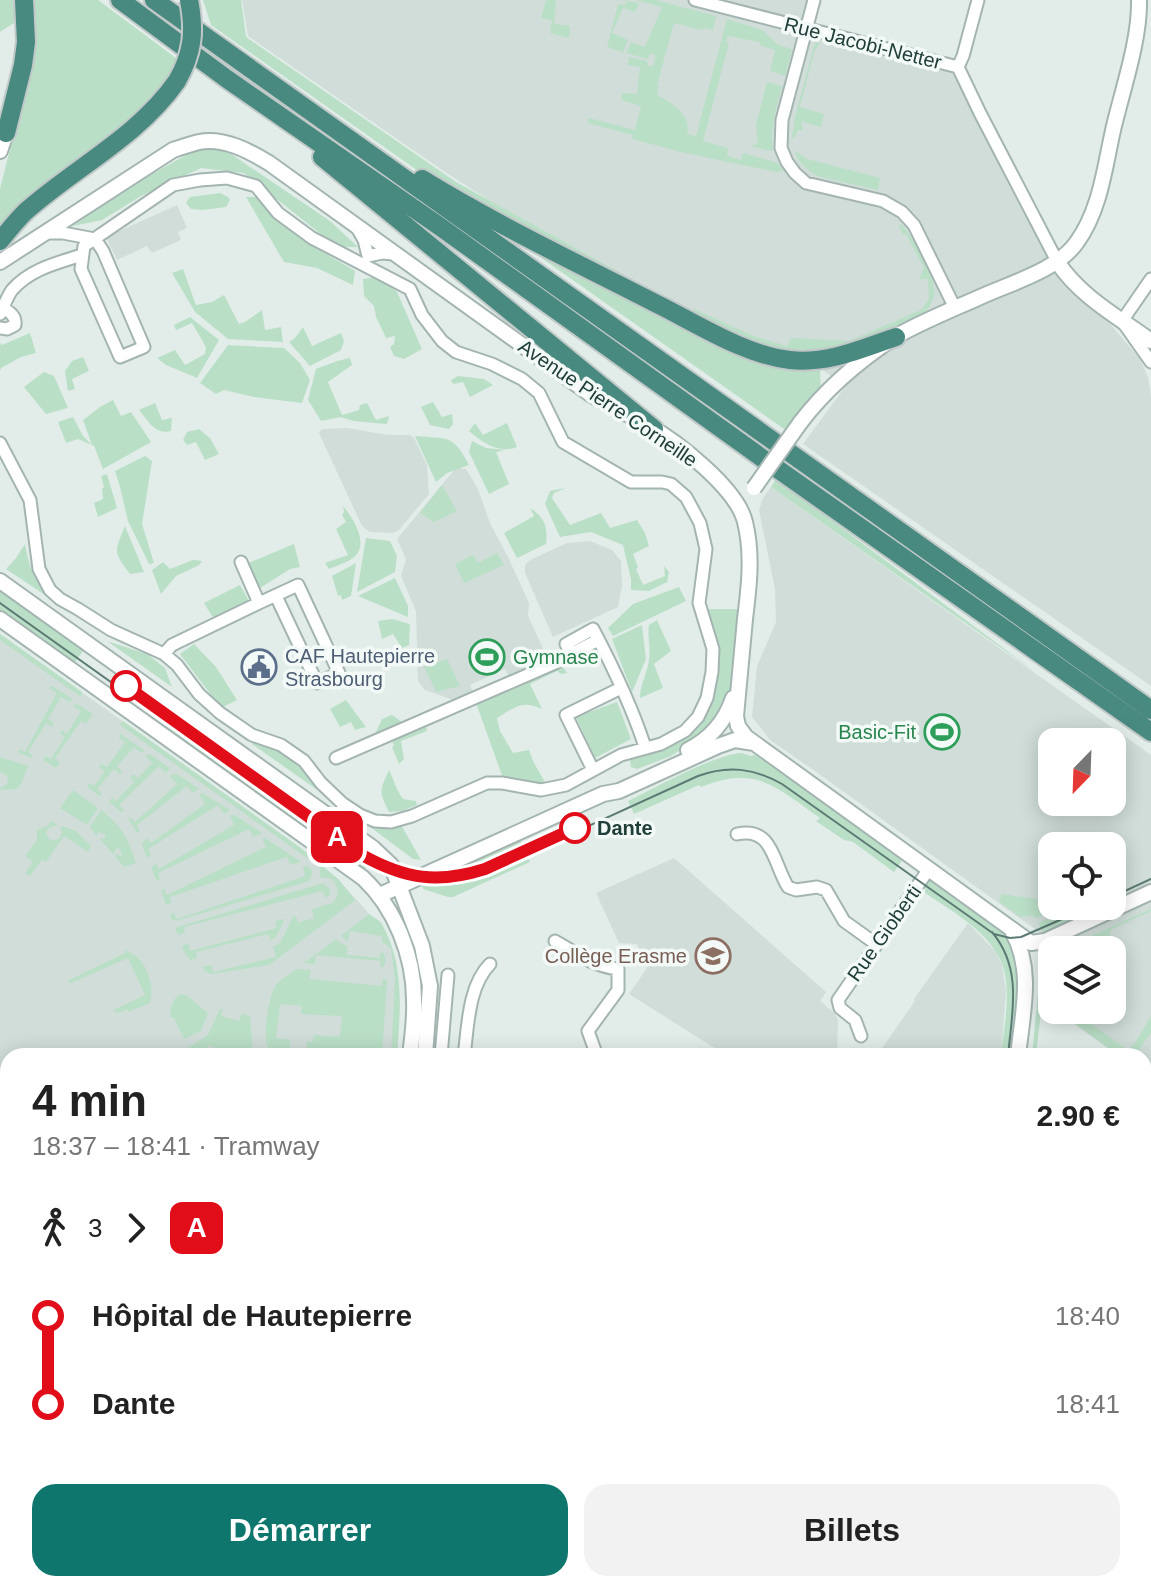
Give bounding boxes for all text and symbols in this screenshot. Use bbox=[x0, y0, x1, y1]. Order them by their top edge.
street label: Rue Jacobi-Netter bbox=[782, 13, 944, 73]
street label: Avenue Pierre Corneille bbox=[514, 335, 702, 471]
sports icon: Gymnase bbox=[468, 638, 506, 676]
place label: CAF Hautepierre Strasbourg bbox=[285, 645, 435, 690]
place label: Gymnase bbox=[513, 646, 599, 668]
public building icon: CAF Hautepierre Strasbourg bbox=[240, 648, 278, 686]
unlabelled marker bbox=[111, 671, 141, 701]
sports icon: Basic-Fit bbox=[923, 713, 961, 751]
place label: Basic-Fit bbox=[838, 721, 916, 743]
north arrow bbox=[1038, 728, 1126, 816]
map controls bbox=[1038, 728, 1126, 1024]
line badge: A bbox=[311, 811, 363, 863]
marker: Dante bbox=[560, 813, 590, 843]
place label: Dante bbox=[597, 817, 653, 839]
text: A bbox=[327, 821, 347, 852]
button: locate bbox=[1038, 832, 1126, 920]
street label: Rue Gioberti bbox=[843, 881, 925, 985]
button: layers bbox=[1038, 936, 1126, 1024]
school or university icon: Collège Erasme bbox=[694, 937, 732, 975]
place label: Collège Erasme bbox=[545, 945, 687, 967]
text: 4 min bbox=[32, 1076, 147, 1125]
text: 2.90 € bbox=[1037, 1099, 1120, 1132]
text: 18:37 – 18:41 · Tramway bbox=[32, 1131, 320, 1161]
icon: walk bbox=[32, 1206, 76, 1250]
icon: forward bbox=[114, 1206, 158, 1250]
text: A bbox=[186, 1212, 207, 1243]
text: 3 bbox=[88, 1213, 102, 1243]
text: Hôpital de Hautepierre bbox=[92, 1299, 412, 1332]
text: 18:40 bbox=[1055, 1301, 1120, 1331]
text: Dante bbox=[92, 1387, 175, 1420]
text: 18:41 bbox=[1055, 1389, 1120, 1419]
button: Démarrer bbox=[32, 1484, 568, 1576]
button: Billets bbox=[584, 1484, 1120, 1576]

